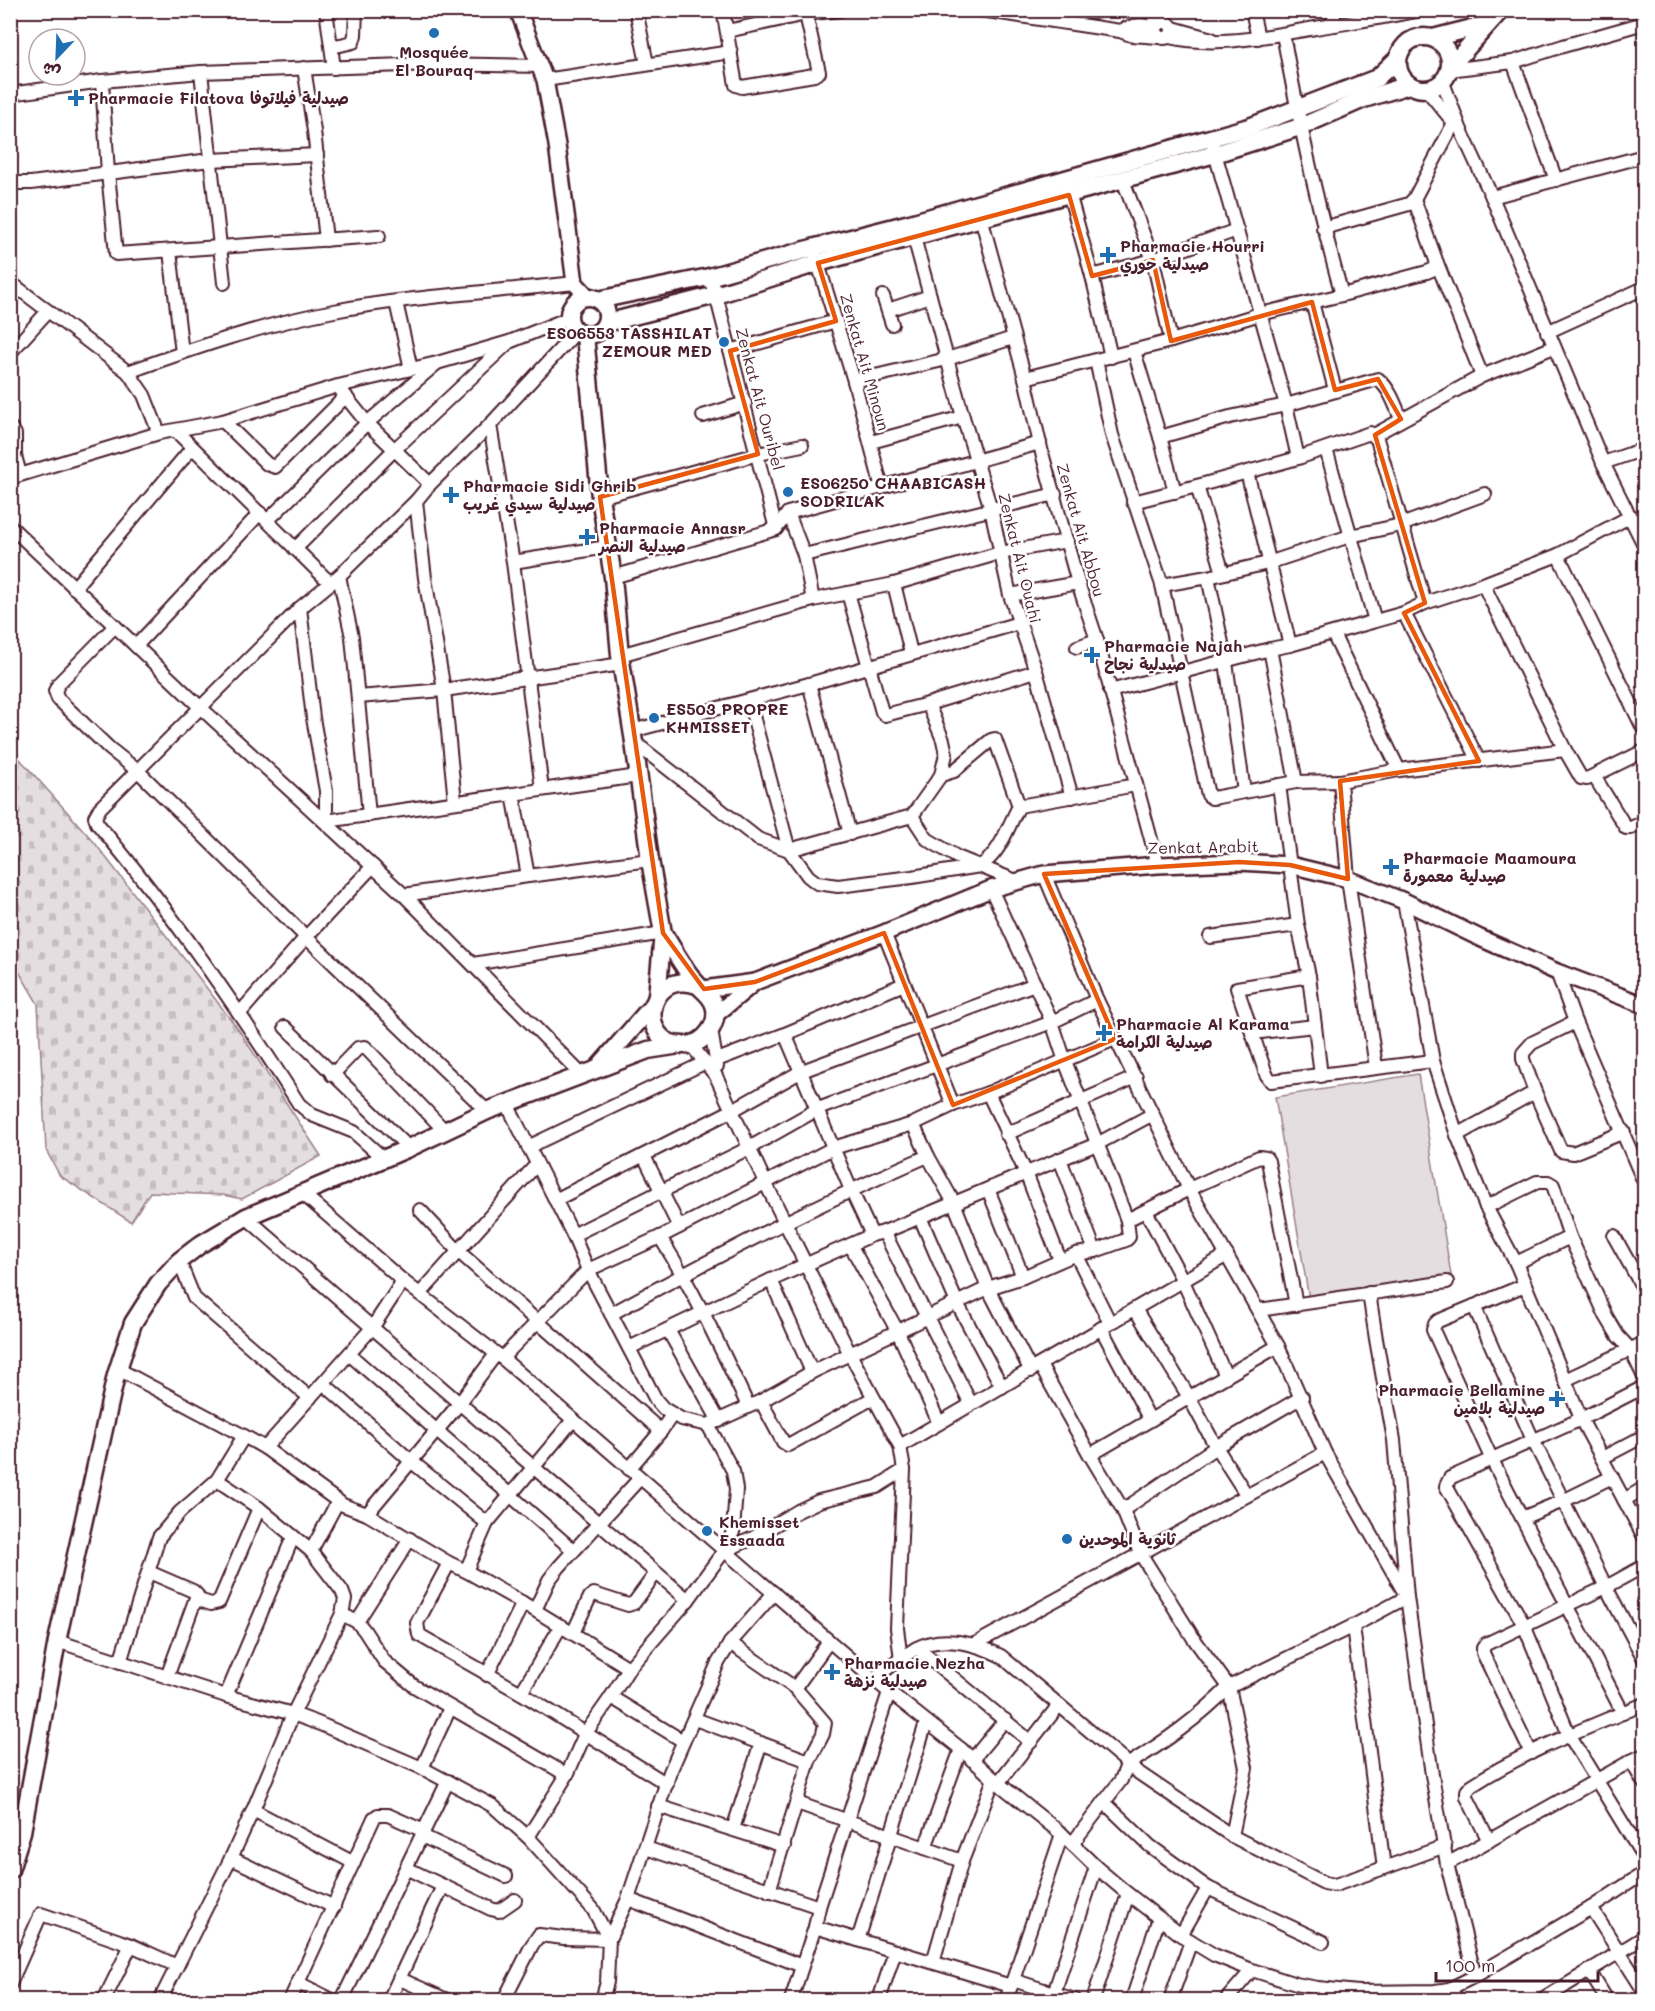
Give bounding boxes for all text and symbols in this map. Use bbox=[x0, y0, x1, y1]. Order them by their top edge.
marker: Mosquée El Bouraq bbox=[427, 26, 441, 40]
north arrow bbox=[27, 27, 87, 87]
place label: Mosquée El Bouraq bbox=[395, 41, 473, 80]
text: ش bbox=[39, 58, 63, 84]
place label: Pharmacie Filatova صيدلية فيلاتوفا bbox=[88, 87, 349, 109]
marker: Pharmacie Filatova صيدلية فيلاتوفا bbox=[69, 91, 83, 105]
place label: Pharmacie Hourri صيدلية حوري bbox=[1120, 235, 1265, 277]
marker: Pharmacie Hourri صيدلية حوري bbox=[1101, 248, 1115, 262]
street label: Zenkat Ait Minoun bbox=[836, 291, 895, 433]
place label: ES06553 TASSHILAT ZEMOUR MED bbox=[546, 322, 712, 361]
street label: Zenkat Ait Ouribel bbox=[731, 325, 790, 472]
marker: ES06553 TASSHILAT ZEMOUR MED bbox=[717, 335, 731, 349]
street label: Zenkat Ait Abbou bbox=[1052, 461, 1111, 599]
place label: ES06250 CHAABICASH SODRILAK bbox=[800, 472, 986, 511]
place label: Pharmacie Sidi Ghrib صيدلية سيدي غريب bbox=[463, 475, 636, 517]
marker: ES06250 CHAABICASH SODRILAK bbox=[781, 485, 795, 499]
marker: Pharmacie Sidi Ghrib صيدلية سيدي غريب bbox=[444, 488, 458, 502]
street label: Zenkat Ait Ouahi bbox=[994, 491, 1047, 625]
place label: Pharmacie Annasr صيدلية النصر bbox=[597, 517, 746, 556]
marker: Pharmacie Annasr صيدلية النصر bbox=[580, 530, 594, 544]
place label: Pharmacie Najah صيدلية نجاح bbox=[1104, 635, 1242, 674]
marker: Pharmacie Najah صيدلية نجاح bbox=[1085, 648, 1099, 662]
place label: ES503 PROPRE KHMISSET bbox=[666, 698, 788, 737]
marker: ES503 PROPRE KHMISSET bbox=[647, 711, 661, 725]
street label: Zenkat Arabit bbox=[1147, 835, 1259, 858]
place label: Pharmacie Maamoura صيدلية معمورة bbox=[1403, 847, 1577, 887]
marker: Pharmacie Maamoura صيدلية معمورة bbox=[1384, 860, 1398, 874]
place label: Pharmacie Al Karama صيدلية الكرامة bbox=[1116, 1013, 1290, 1052]
marker: Pharmacie Al Karama صيدلية الكرامة bbox=[1097, 1026, 1111, 1040]
place label: Pharmacie Bellamine صيدلية بلامين bbox=[1378, 1379, 1545, 1418]
marker: Pharmacie Bellamine صيدلية بلامين bbox=[1550, 1392, 1564, 1406]
place label: Khemisset Essaada bbox=[719, 1511, 799, 1550]
marker: Khemisset Essaada bbox=[700, 1524, 714, 1538]
place label: ثانوية الموحدين bbox=[1079, 1528, 1177, 1550]
marker: ثانوية الموحدين bbox=[1060, 1532, 1074, 1546]
place label: Pharmacie Nezha صيدلية نزهة bbox=[844, 1652, 985, 1691]
marker: Pharmacie Nezha صيدلية نزهة bbox=[825, 1665, 839, 1679]
scale bar bbox=[1436, 1945, 1598, 1983]
text: 100 m bbox=[1445, 1953, 1495, 1977]

